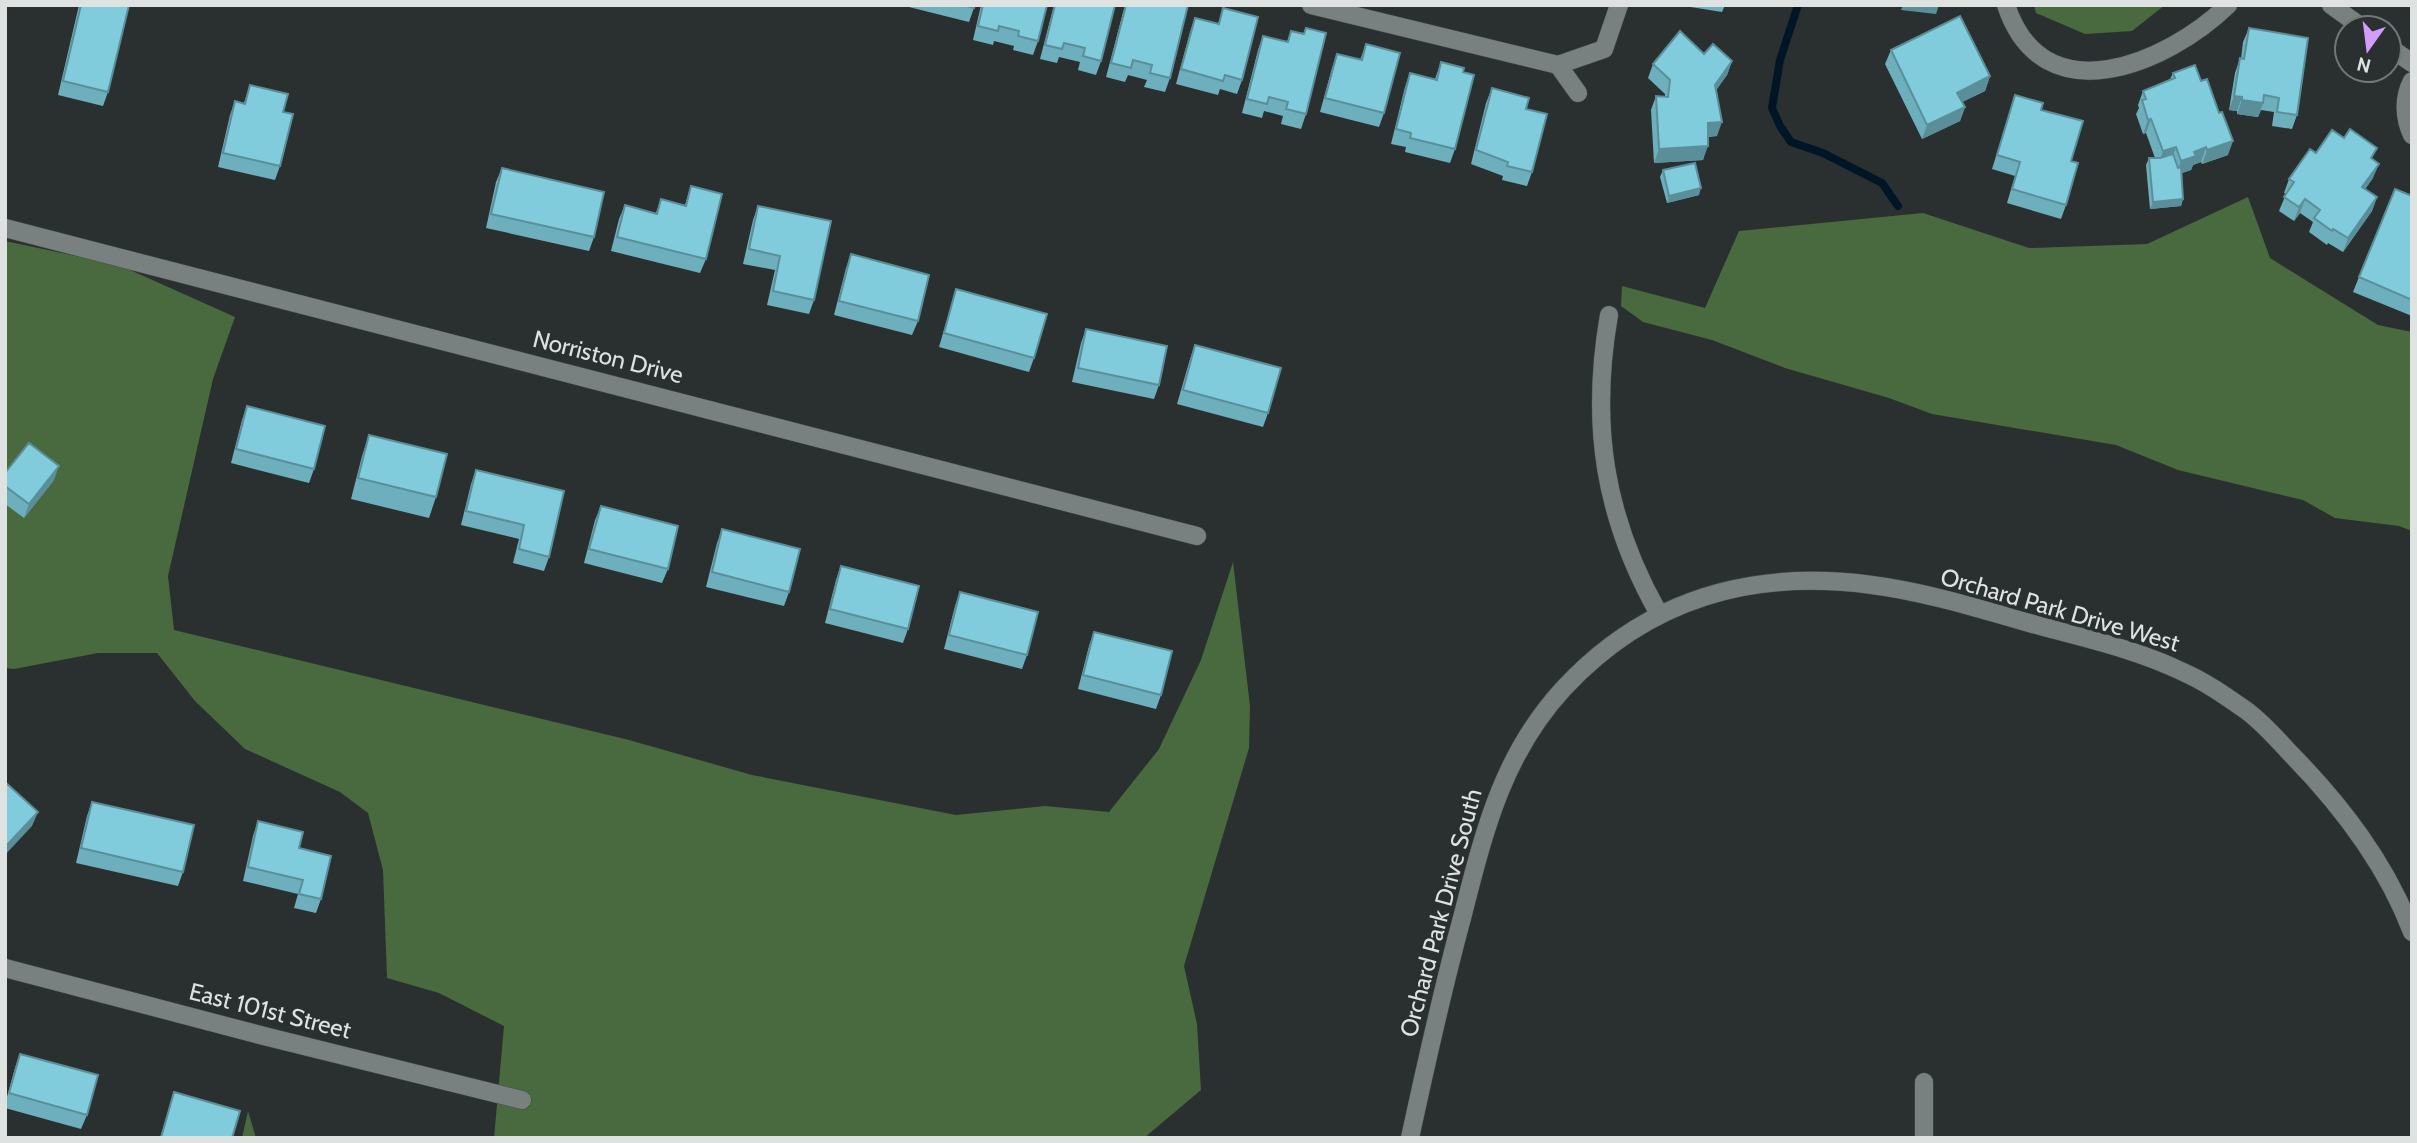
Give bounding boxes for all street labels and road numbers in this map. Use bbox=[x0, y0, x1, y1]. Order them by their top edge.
street label: Norriston Drive bbox=[530, 324, 686, 389]
street label: Orchard Park Drive West bbox=[1937, 562, 2183, 657]
street label: Orchard Park Drive South bbox=[1393, 786, 1488, 1040]
street label: East 101st Street bbox=[186, 976, 354, 1045]

